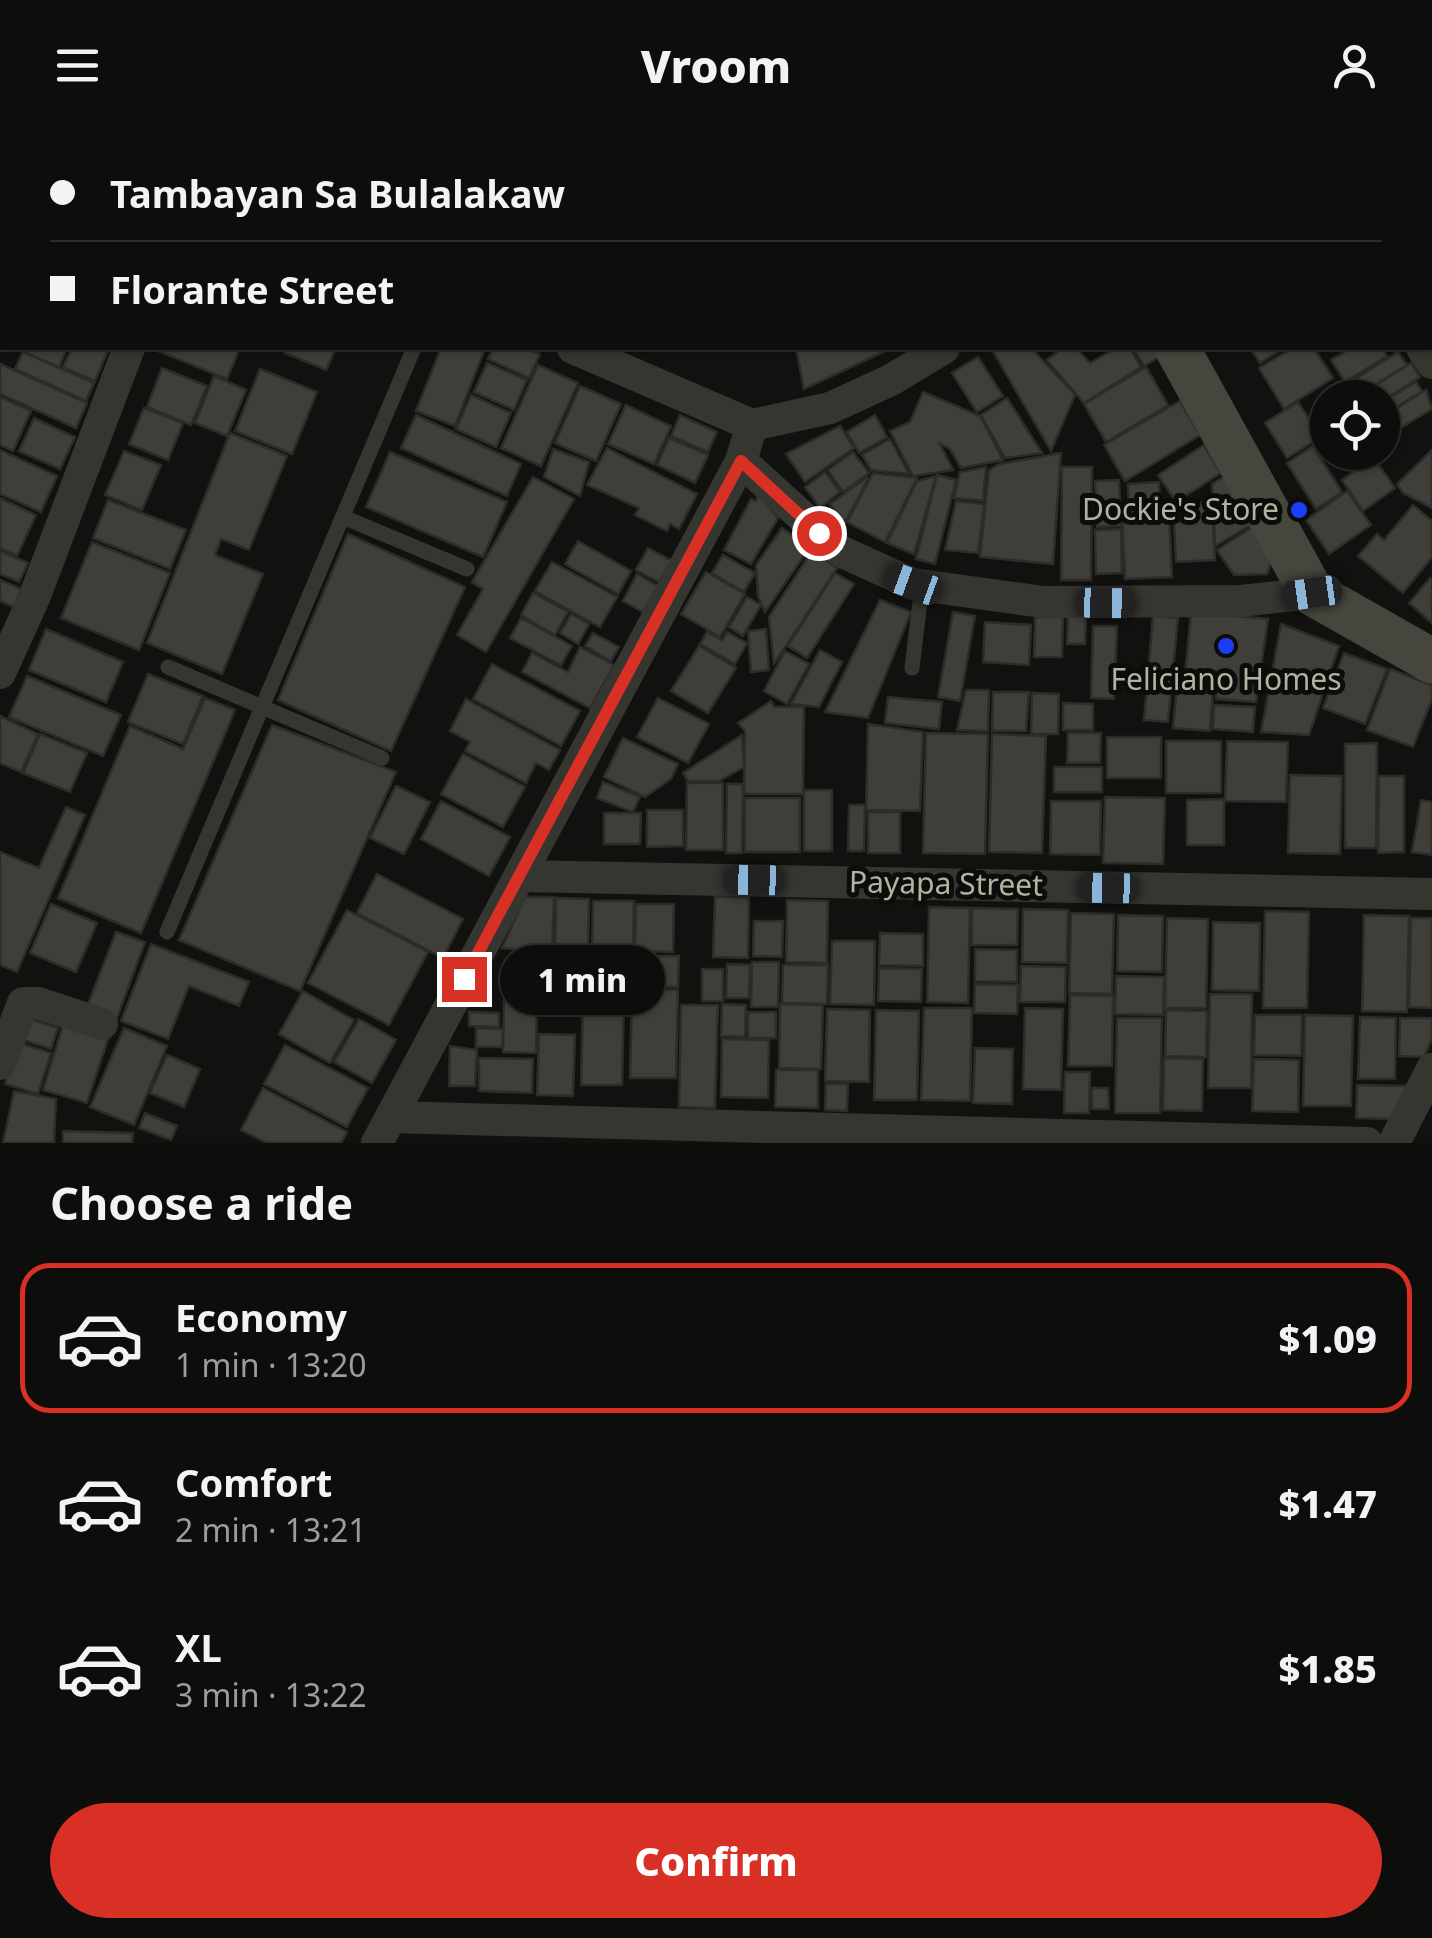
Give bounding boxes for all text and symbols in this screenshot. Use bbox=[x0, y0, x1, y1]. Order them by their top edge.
text: Vroom bbox=[641, 35, 791, 96]
icon: menu bbox=[50, 38, 105, 93]
icon: person bbox=[1327, 38, 1382, 93]
text: Tambayan Sa Bulalakaw bbox=[110, 167, 565, 219]
text: Florante Street bbox=[110, 263, 394, 315]
map controls bbox=[1310, 380, 1400, 470]
button: locate bbox=[1310, 380, 1400, 470]
place label: Dockie's Store bbox=[1082, 488, 1279, 529]
marker: Dockie's Store bbox=[1288, 499, 1310, 521]
route start bbox=[797, 511, 842, 556]
car bbox=[880, 560, 946, 608]
car bbox=[1280, 574, 1344, 612]
car bbox=[1076, 587, 1136, 619]
marker: Feliciano Homes bbox=[1215, 635, 1237, 657]
place label: Feliciano Homes bbox=[1110, 658, 1342, 699]
street label: Payapa Street bbox=[849, 860, 1044, 905]
car bbox=[724, 864, 784, 896]
car bbox=[1078, 872, 1138, 904]
callout: 1 min bbox=[499, 944, 664, 1014]
route end bbox=[442, 957, 487, 1002]
text: 1 min bbox=[538, 958, 627, 1001]
text: Choose a ride bbox=[50, 1172, 353, 1233]
text: Economy bbox=[175, 1291, 347, 1343]
icon: car bbox=[55, 1293, 145, 1383]
text: $1.09 bbox=[1278, 1312, 1377, 1364]
text: 1 min · 13:20 bbox=[175, 1343, 367, 1386]
text: Comfort bbox=[175, 1456, 332, 1508]
icon: car bbox=[55, 1458, 145, 1548]
text: $1.47 bbox=[1278, 1477, 1377, 1529]
text: 2 min · 13:21 bbox=[175, 1508, 367, 1551]
text: XL bbox=[175, 1621, 222, 1673]
icon: car bbox=[55, 1623, 145, 1713]
text: $1.85 bbox=[1278, 1642, 1377, 1694]
text: 3 min · 13:22 bbox=[175, 1673, 367, 1716]
button: Confirm bbox=[50, 1803, 1382, 1918]

